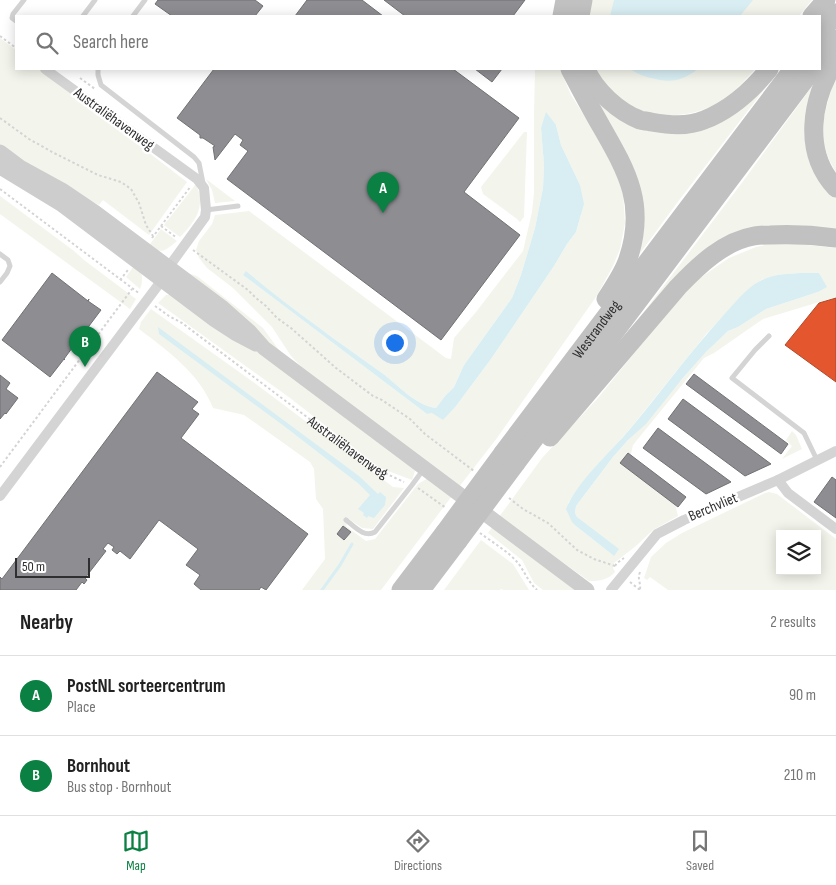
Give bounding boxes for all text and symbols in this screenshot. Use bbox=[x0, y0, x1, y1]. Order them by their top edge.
search box bbox=[15, 15, 821, 70]
icon: search bbox=[33, 29, 61, 57]
text: Search here bbox=[73, 31, 149, 54]
street label: Australiëhavenweg bbox=[69, 83, 158, 155]
pin: A bbox=[367, 172, 399, 213]
street label: Westrandweg bbox=[568, 296, 625, 362]
pin: B bbox=[69, 326, 101, 367]
your location bbox=[382, 330, 408, 356]
street label: Australiëhavenweg bbox=[303, 411, 391, 483]
street label: Berchvliet bbox=[686, 488, 741, 526]
map controls bbox=[776, 530, 821, 575]
button: layers bbox=[776, 530, 821, 575]
scale bar bbox=[15, 555, 90, 578]
text: 50 m bbox=[22, 558, 45, 575]
text: Nearby bbox=[20, 610, 73, 635]
text: 2 results bbox=[770, 613, 816, 632]
text: PostNL sorteercentrum bbox=[67, 675, 226, 698]
text: A bbox=[32, 686, 40, 705]
text: 90 m bbox=[789, 686, 816, 705]
text: Place bbox=[67, 698, 96, 717]
text: Bornhout bbox=[67, 755, 130, 778]
text: B bbox=[32, 766, 40, 785]
text: 210 m bbox=[784, 766, 816, 785]
text: Bus stop · Bornhout bbox=[67, 778, 171, 797]
tab: Map bbox=[122, 827, 150, 874]
tab: Directions bbox=[394, 827, 442, 874]
tab: Saved bbox=[686, 827, 714, 874]

